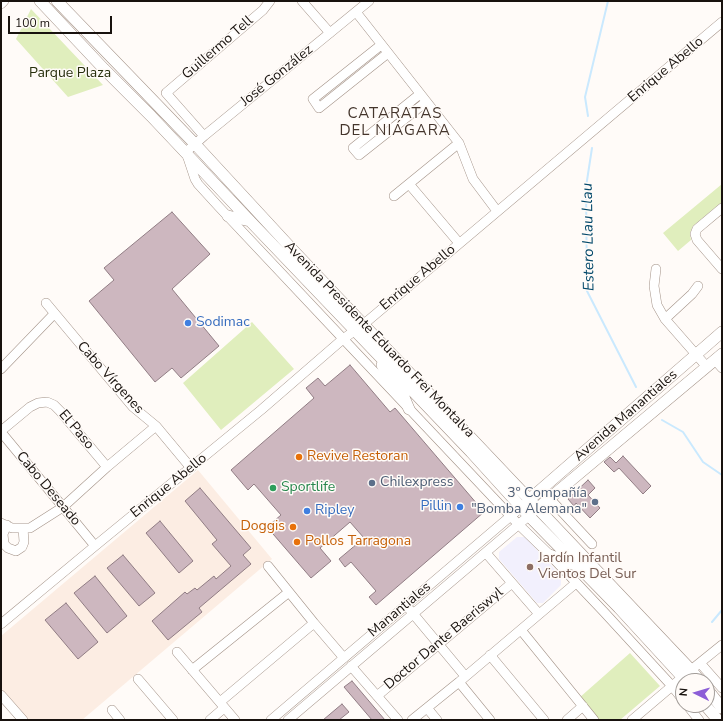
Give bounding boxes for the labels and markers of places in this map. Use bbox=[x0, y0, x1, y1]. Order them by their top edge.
place label: Sodimac bbox=[196, 315, 250, 331]
marker: Sodimac bbox=[183, 318, 193, 328]
place label: Revive Restoran bbox=[307, 449, 408, 465]
marker: Revive Restoran bbox=[294, 452, 304, 462]
place label: Chilexpress bbox=[380, 475, 453, 491]
marker: Chilexpress bbox=[367, 478, 377, 488]
place label: Sportlife bbox=[281, 480, 335, 496]
marker: Sportlife bbox=[268, 483, 278, 493]
place label: 3º Compañía "Bomba Alemana" bbox=[471, 486, 587, 518]
marker: 3º Compañía "Bomba Alemana" bbox=[590, 497, 600, 507]
place label: Pillin bbox=[420, 499, 452, 515]
marker: Pillin bbox=[455, 502, 465, 512]
place label: Ripley bbox=[315, 503, 354, 519]
marker: Ripley bbox=[302, 506, 312, 516]
place label: Doggis bbox=[240, 519, 285, 535]
marker: Doggis bbox=[288, 522, 298, 532]
place label: Pollos Tarragona bbox=[305, 534, 411, 550]
marker: Pollos Tarragona bbox=[292, 537, 302, 547]
place label: Jardín Infantil Vientos Del Sur bbox=[538, 551, 636, 584]
marker: Jardín Infantil Vientos Del Sur bbox=[525, 562, 535, 572]

